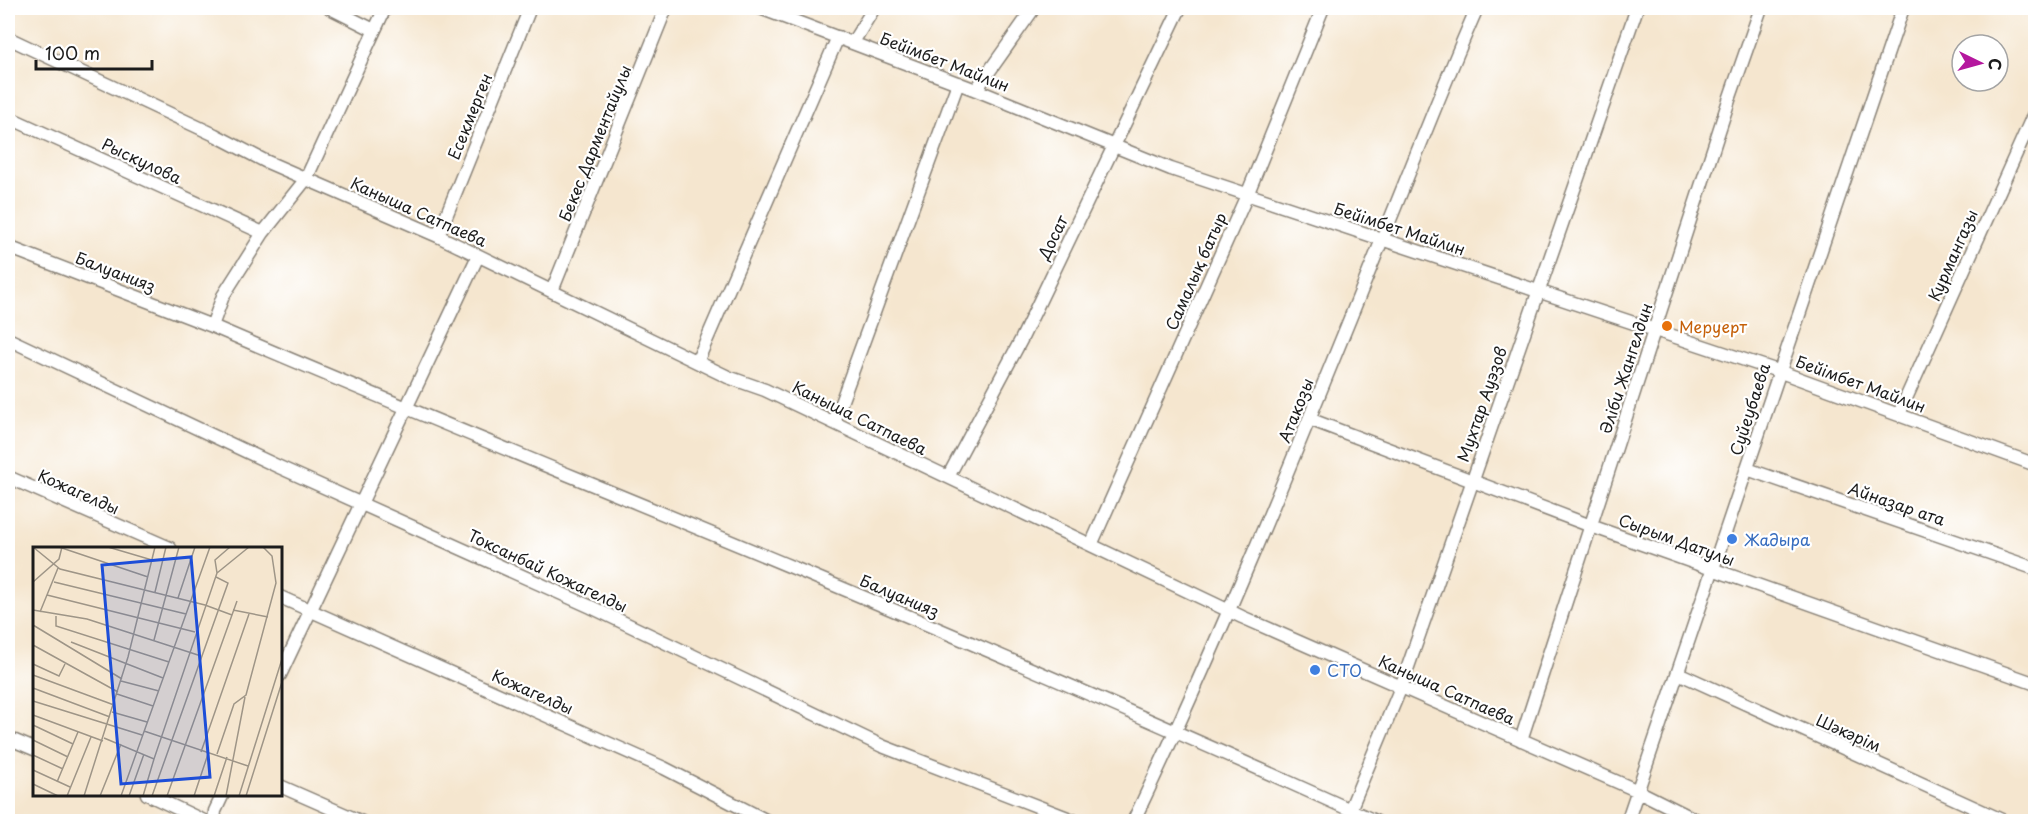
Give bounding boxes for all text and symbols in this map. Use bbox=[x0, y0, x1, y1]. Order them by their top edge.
street label: Бейімбет Майлин bbox=[877, 25, 1013, 97]
scale bar bbox=[36, 33, 152, 71]
north arrow bbox=[1950, 33, 2010, 93]
text: 100 m bbox=[45, 39, 100, 66]
text: С bbox=[1983, 57, 2008, 71]
street label: Бекес Дарментайулы bbox=[552, 61, 636, 225]
street label: Eсекмерген bbox=[441, 69, 497, 163]
street label: Рыскулова bbox=[98, 131, 186, 189]
street label: Каныша Сатпаева bbox=[347, 170, 491, 252]
street label: Бейімбет Майлин bbox=[1331, 195, 1469, 261]
street label: Курмангазы bbox=[1921, 205, 1983, 305]
street label: Самалық батыр bbox=[1158, 208, 1232, 334]
street label: Досат bbox=[1031, 210, 1073, 264]
street label: Балуанияз bbox=[72, 245, 160, 297]
street label: Әліби Жангелдин bbox=[1592, 299, 1658, 437]
place label: Меруерт bbox=[1679, 314, 1747, 338]
marker: Меруерт bbox=[1660, 319, 1674, 333]
street label: Мухтар Ауэзов bbox=[1450, 343, 1512, 465]
street label: Бейімбет Майлин bbox=[1793, 348, 1929, 418]
street label: Суйеубаева bbox=[1723, 360, 1775, 458]
street label: Каныша Сатпаева bbox=[789, 374, 931, 460]
street label: Атакозы bbox=[1271, 374, 1319, 446]
street label: Кожагелды bbox=[34, 462, 124, 520]
street label: Айназар ата bbox=[1845, 475, 1949, 531]
street label: Сырым Датулы bbox=[1616, 507, 1738, 571]
street label: Токсанбай Кожагелды bbox=[464, 523, 632, 617]
place label: Жадыра bbox=[1744, 527, 1810, 551]
marker: Жадыра bbox=[1725, 532, 1739, 546]
inset map bbox=[33, 547, 282, 796]
street label: Балуанияз bbox=[857, 568, 943, 622]
street label: Каныша Сатпаева bbox=[1375, 648, 1519, 730]
place label: CTO bbox=[1327, 658, 1362, 682]
street label: Кожагелды bbox=[488, 662, 578, 720]
marker: CTO bbox=[1308, 663, 1322, 677]
street label: Шәкәрім bbox=[1813, 707, 1885, 757]

